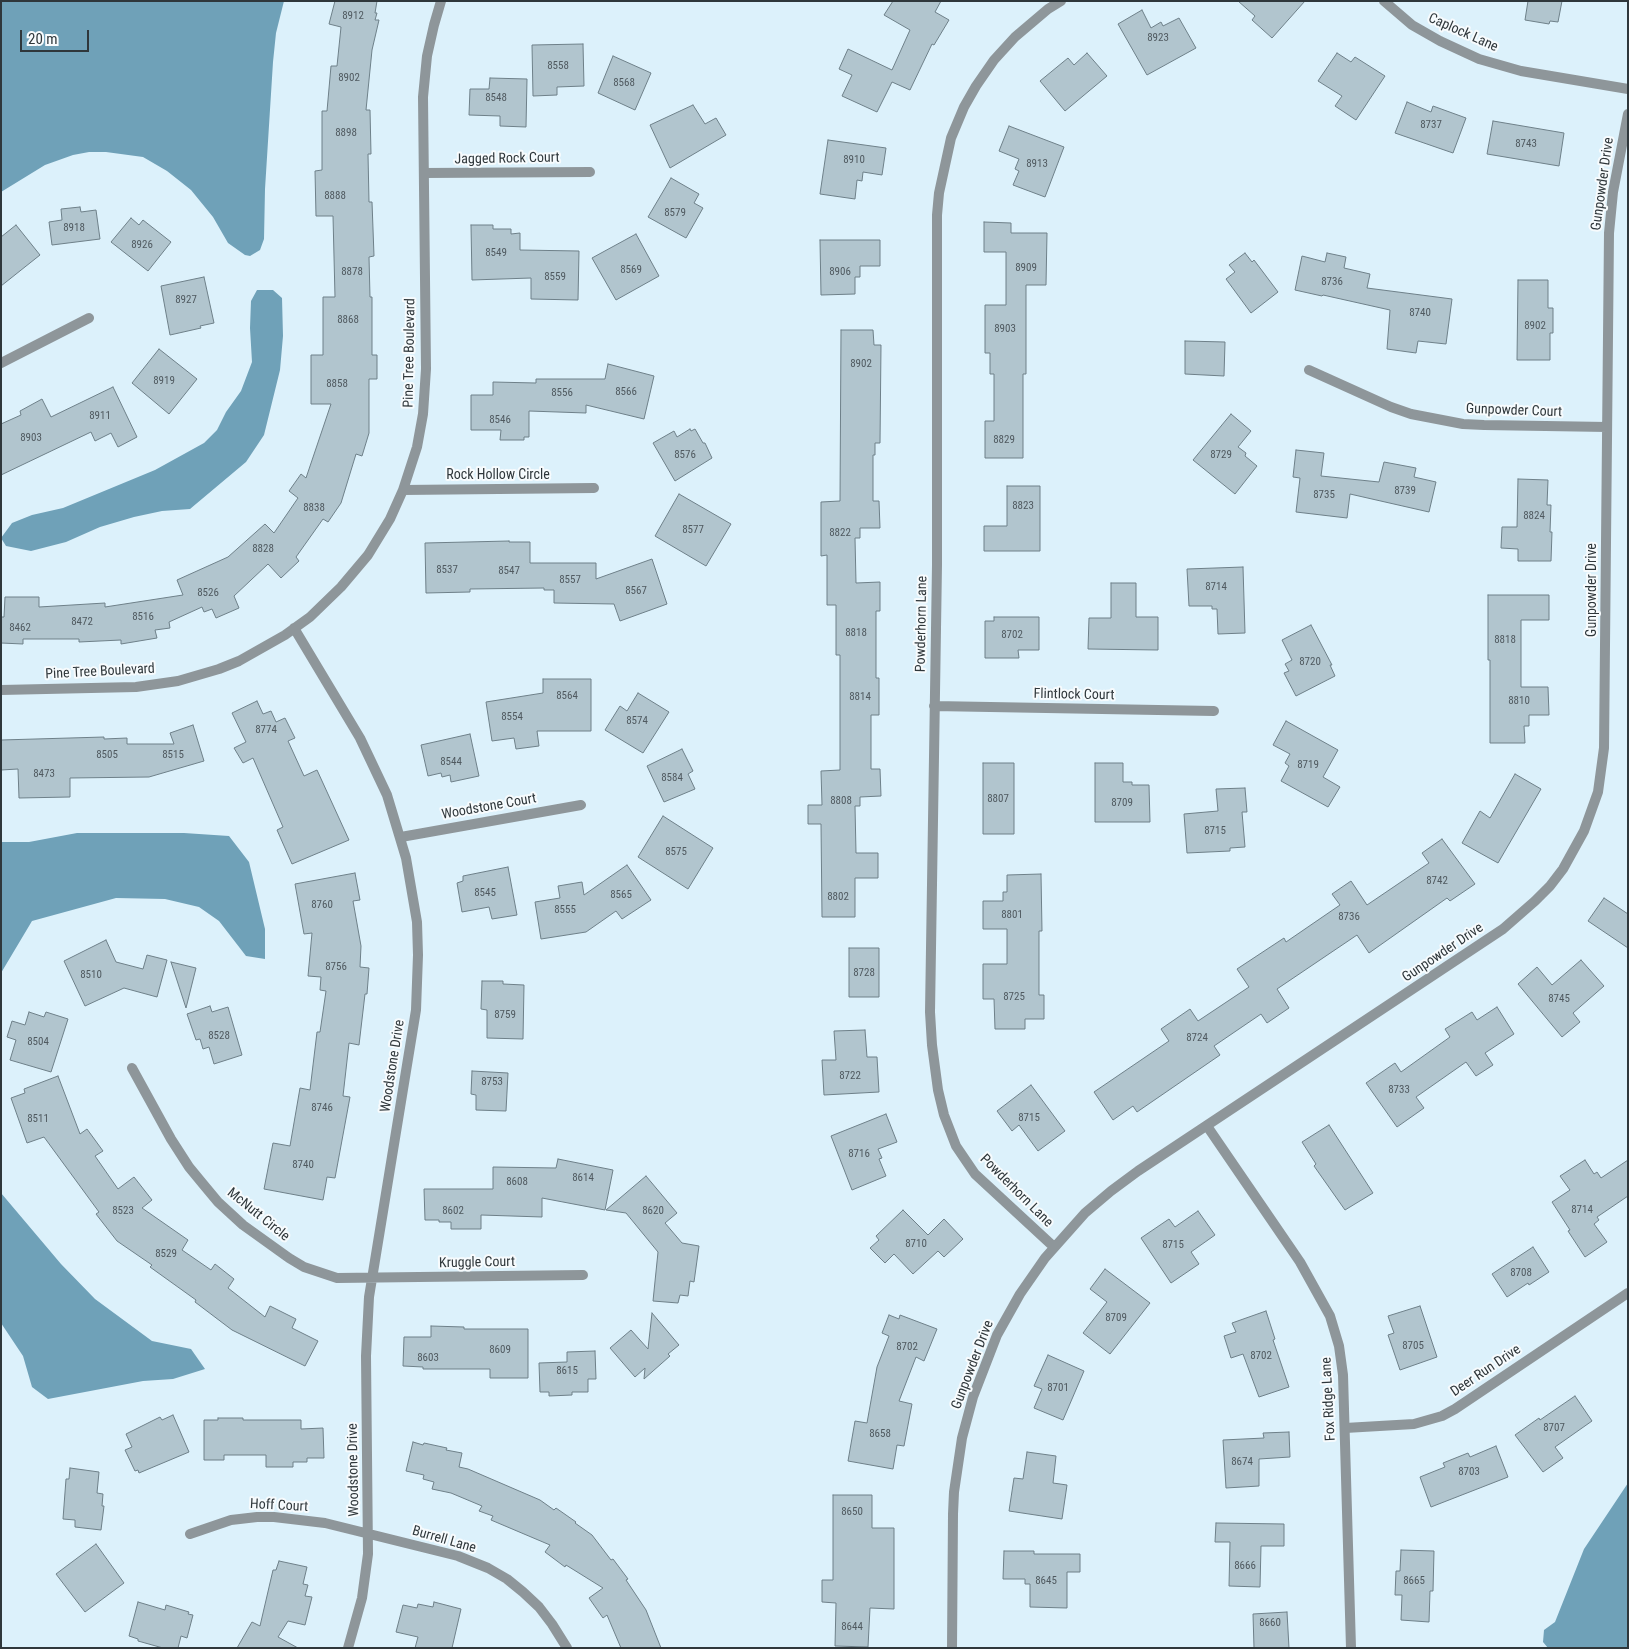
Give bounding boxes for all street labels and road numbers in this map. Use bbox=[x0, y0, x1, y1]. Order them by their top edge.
street label: Caplock Lane bbox=[1426, 10, 1500, 56]
street label: Gunpowder Drive bbox=[1588, 136, 1618, 232]
street label: Jagged Rock Court bbox=[454, 150, 560, 168]
street label: Pine Tree Boulevard bbox=[401, 298, 419, 408]
street label: Gunpowder Court bbox=[1466, 401, 1562, 421]
street label: Rock Hollow Circle bbox=[446, 467, 550, 483]
street label: Gunpowder Drive bbox=[1584, 543, 1600, 637]
street label: Powderhorn Lane bbox=[913, 576, 931, 672]
street label: Pine Tree Boulevard bbox=[45, 661, 155, 683]
street label: Flintlock Court bbox=[1033, 686, 1115, 704]
street label: Woodstone Court bbox=[440, 790, 538, 824]
street label: Gunpowder Drive bbox=[1399, 920, 1487, 986]
street label: Woodstone Drive bbox=[377, 1019, 409, 1113]
street label: Powderhorn Lane bbox=[976, 1151, 1056, 1231]
street label: McNutt Circle bbox=[223, 1185, 293, 1245]
street label: Kruggle Court bbox=[439, 1254, 515, 1272]
street label: Gunpowder Drive bbox=[948, 1318, 998, 1412]
street label: Deer Run Drive bbox=[1448, 1341, 1524, 1401]
street label: Fox Ridge Lane bbox=[1318, 1357, 1340, 1441]
street label: Woodstone Drive bbox=[345, 1423, 363, 1517]
street label: Hoff Court bbox=[249, 1496, 309, 1516]
street label: Burrell Lane bbox=[410, 1523, 478, 1557]

